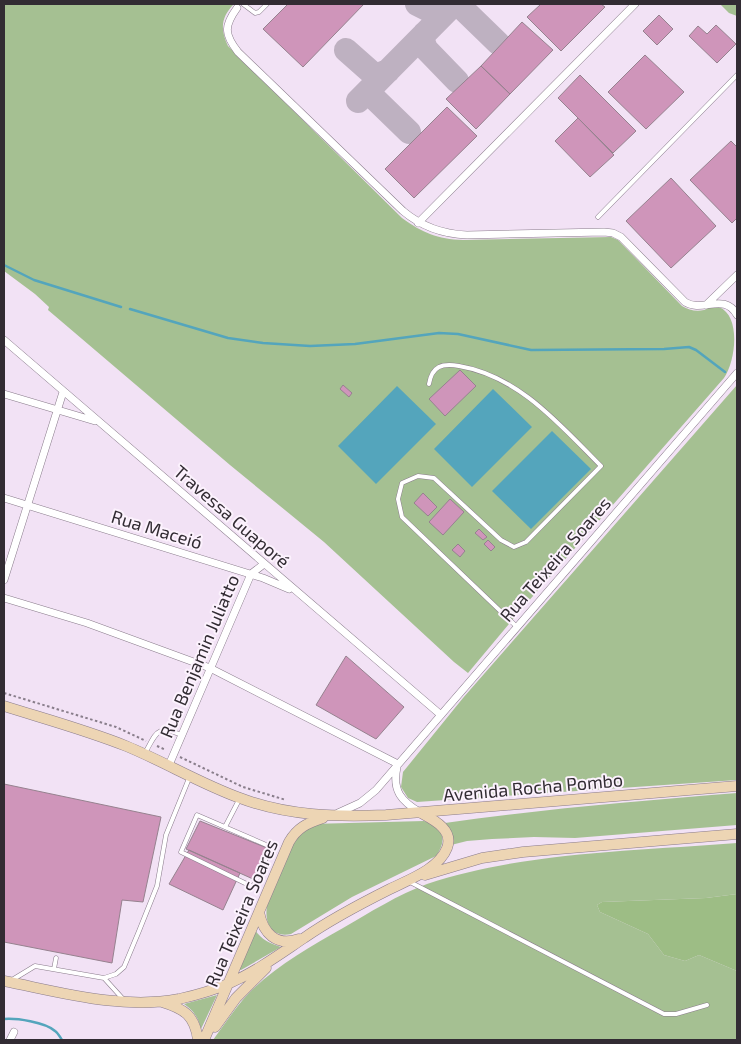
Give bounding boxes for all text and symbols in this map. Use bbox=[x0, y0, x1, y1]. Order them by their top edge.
street label: Travessa Guaporé bbox=[170, 460, 294, 572]
street label: Rua Teixeira Soares bbox=[495, 492, 615, 626]
street label: Rua Maceió bbox=[109, 505, 205, 553]
street label: Rua Benjamin Juliatto bbox=[155, 571, 243, 741]
street label: Avenida Rocha Pombo bbox=[442, 768, 624, 806]
street label: Rua Teixeira Soares bbox=[200, 836, 282, 990]

